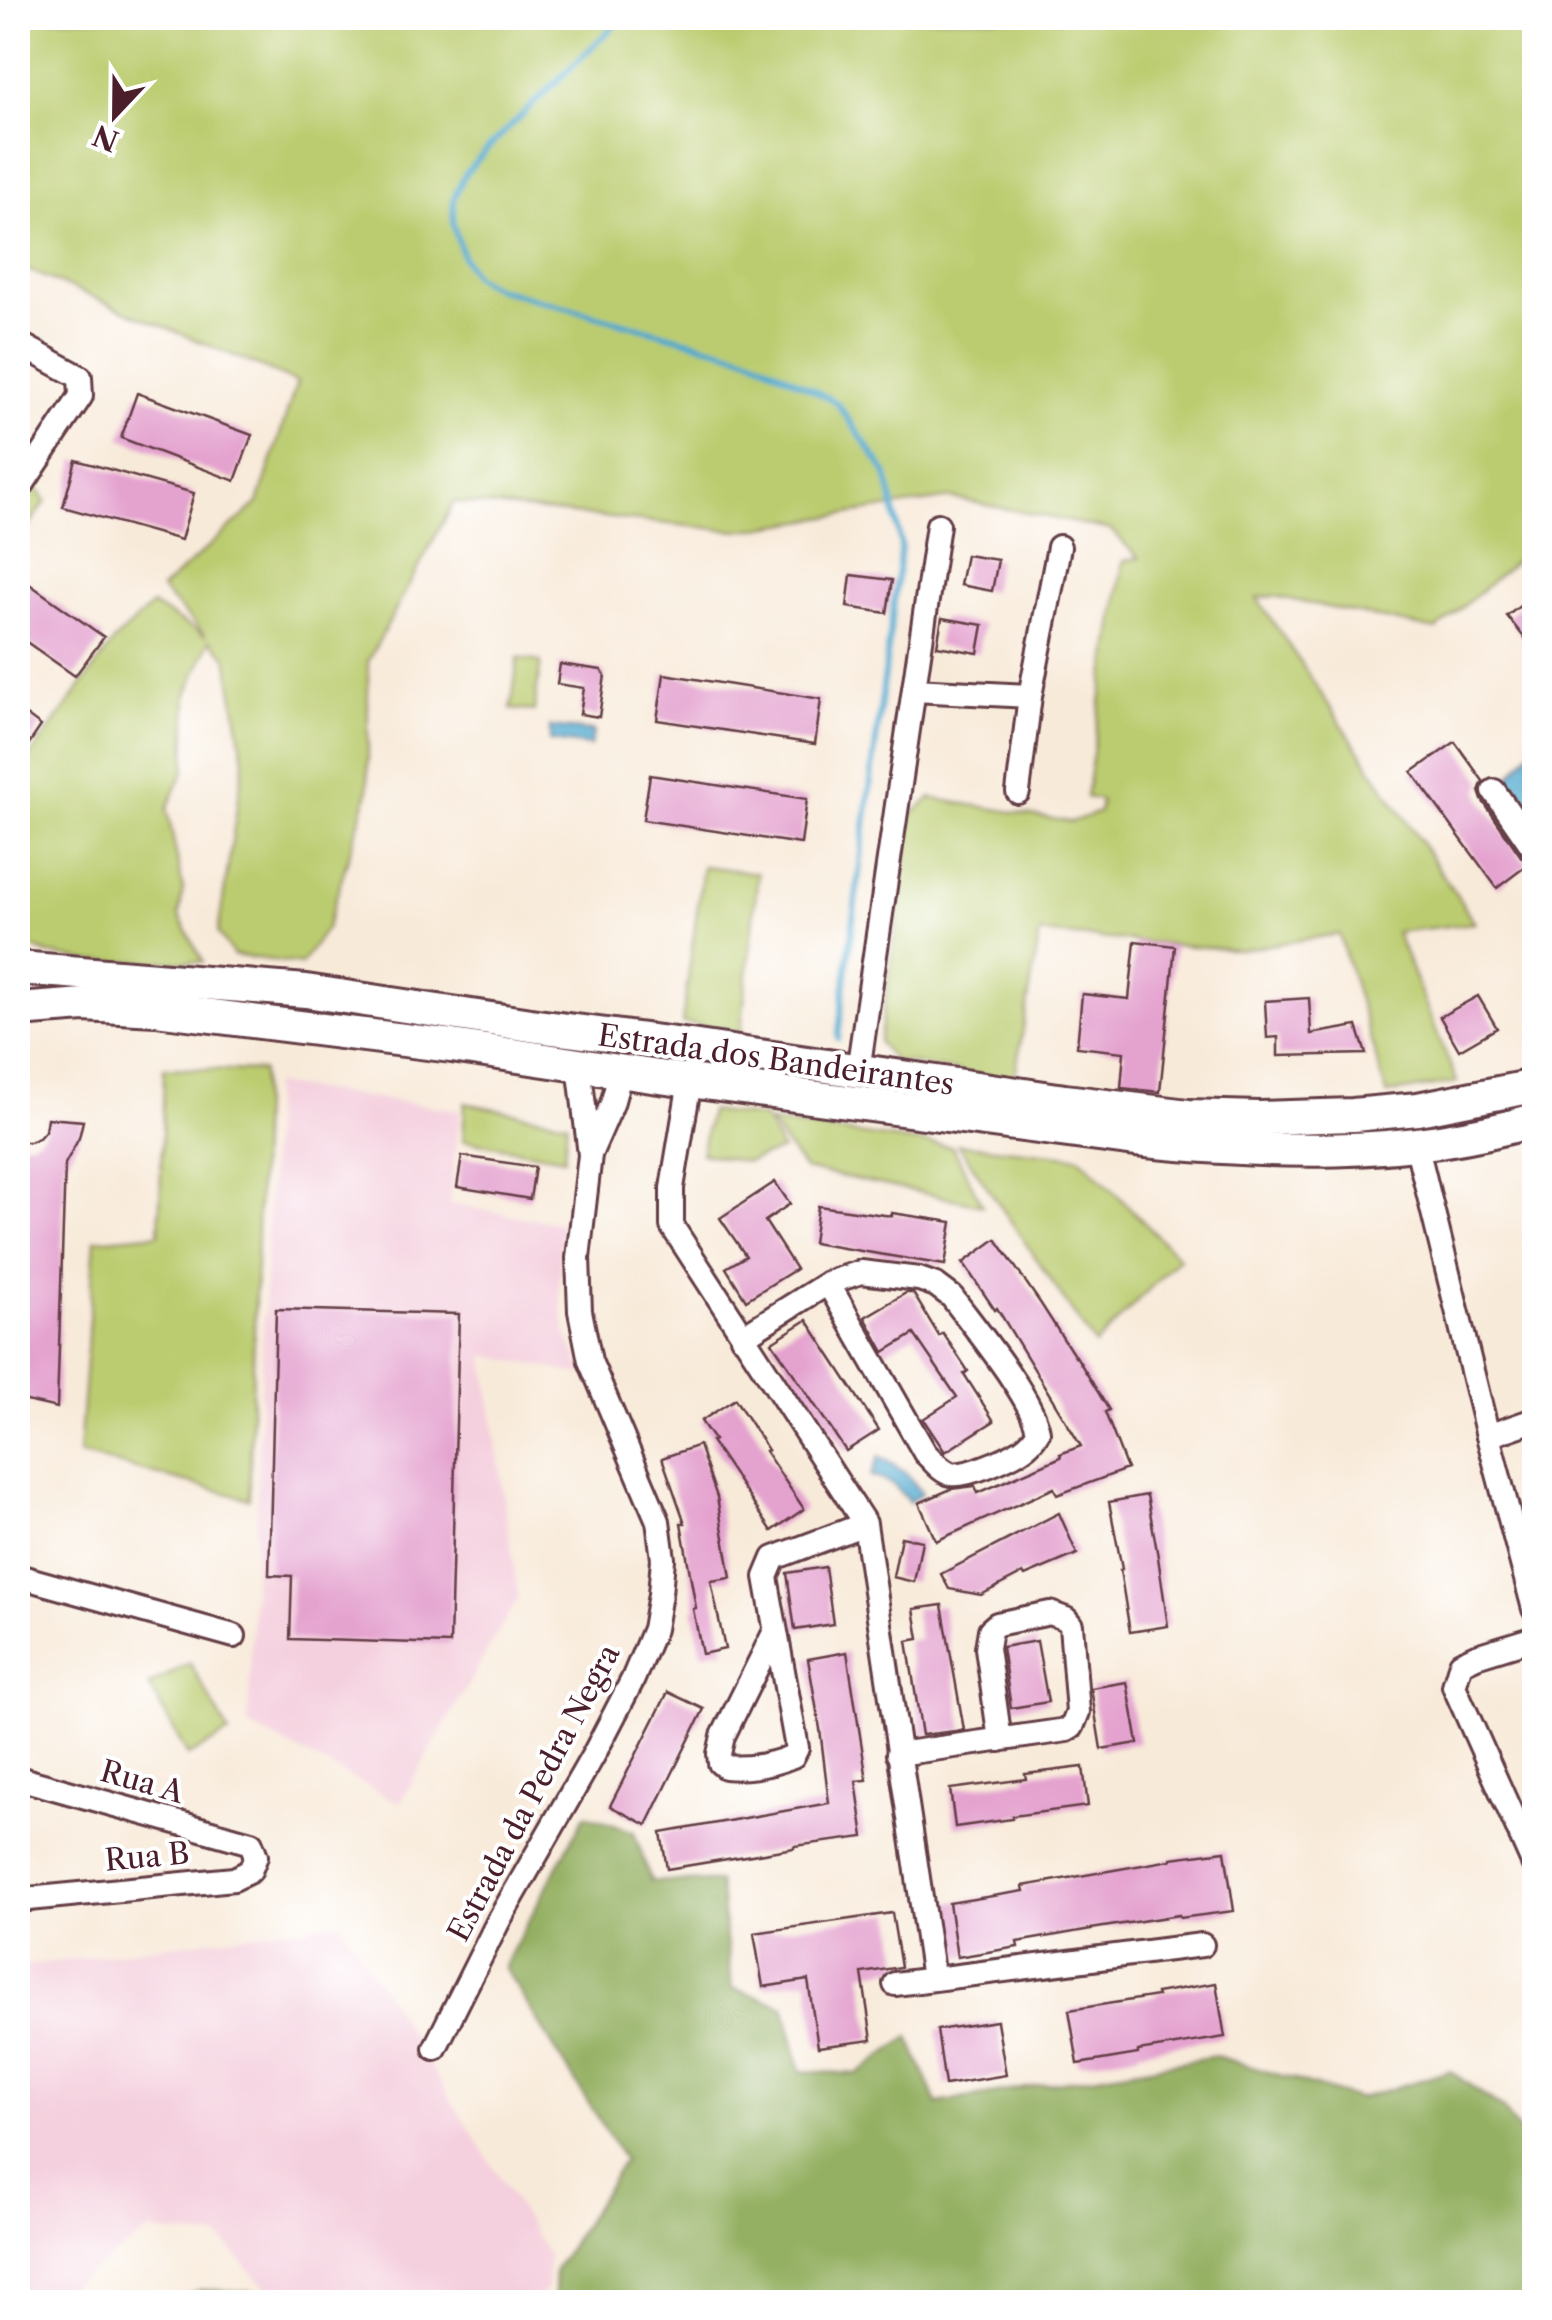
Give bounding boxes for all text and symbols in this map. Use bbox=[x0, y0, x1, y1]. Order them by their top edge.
north arrow bbox=[65, 65, 165, 165]
text: N bbox=[88, 118, 123, 159]
street label: Estrada dos Bandeirantes bbox=[596, 1016, 957, 1103]
street label: Estrada da Pedra Negra bbox=[440, 1638, 628, 1948]
street label: Rua A bbox=[96, 1752, 189, 1811]
street label: Rua B bbox=[103, 1834, 191, 1879]

